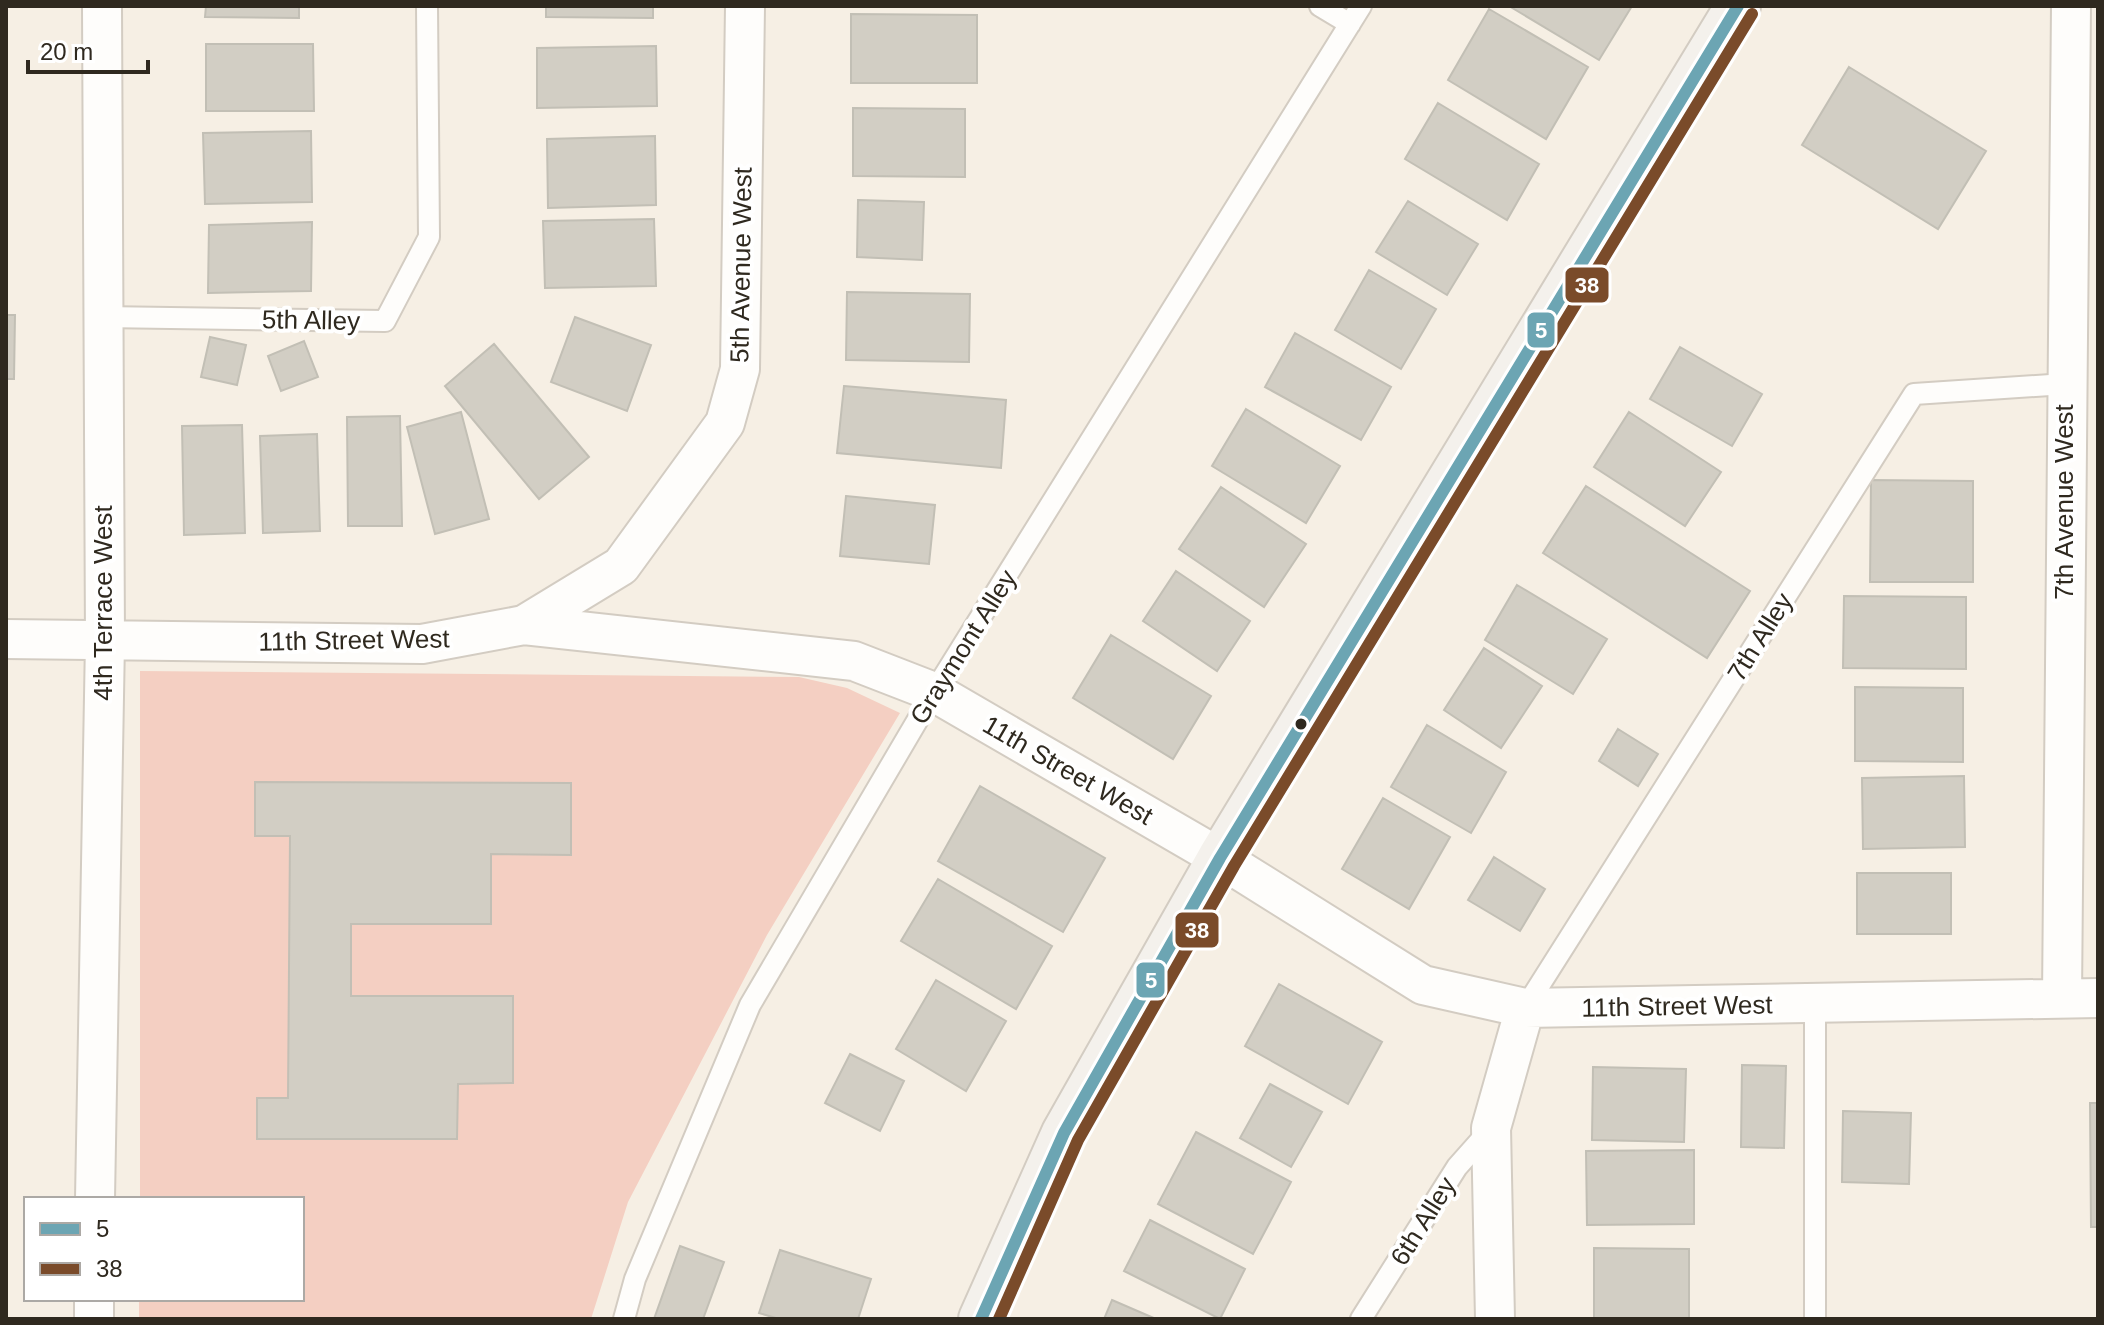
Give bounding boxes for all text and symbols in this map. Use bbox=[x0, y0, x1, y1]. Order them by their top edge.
scale bar bbox=[28, 24, 148, 74]
text: 20 m bbox=[40, 38, 93, 65]
street label: 5th Avenue West bbox=[724, 166, 758, 363]
line badge: 38 bbox=[1564, 266, 1610, 304]
text: 38 bbox=[1575, 273, 1599, 298]
street label: 5th Alley bbox=[262, 304, 360, 336]
line badge: 5 bbox=[1526, 311, 1556, 349]
text: 5 bbox=[1535, 318, 1547, 343]
street label: 7th Avenue West bbox=[2049, 403, 2079, 600]
street label: 4th Terrace West bbox=[88, 504, 118, 701]
street label: Graymont Alley bbox=[904, 564, 1022, 730]
street label: 7th Alley bbox=[1721, 587, 1799, 687]
street label: 11th Street West bbox=[258, 623, 451, 657]
street label: 11th Street West bbox=[978, 709, 1159, 831]
unlabelled marker bbox=[1293, 716, 1309, 732]
line badge: 38 bbox=[1174, 911, 1220, 949]
text: 38 bbox=[1185, 918, 1209, 943]
line badge: 5 bbox=[1135, 961, 1166, 999]
text: 5 bbox=[1145, 968, 1157, 993]
street label: 11th Street West bbox=[1581, 989, 1774, 1023]
street label: 6th Alley bbox=[1384, 1171, 1462, 1271]
legend bbox=[24, 1197, 304, 1301]
text: 5 bbox=[96, 1215, 109, 1242]
text: 38 bbox=[96, 1255, 123, 1282]

